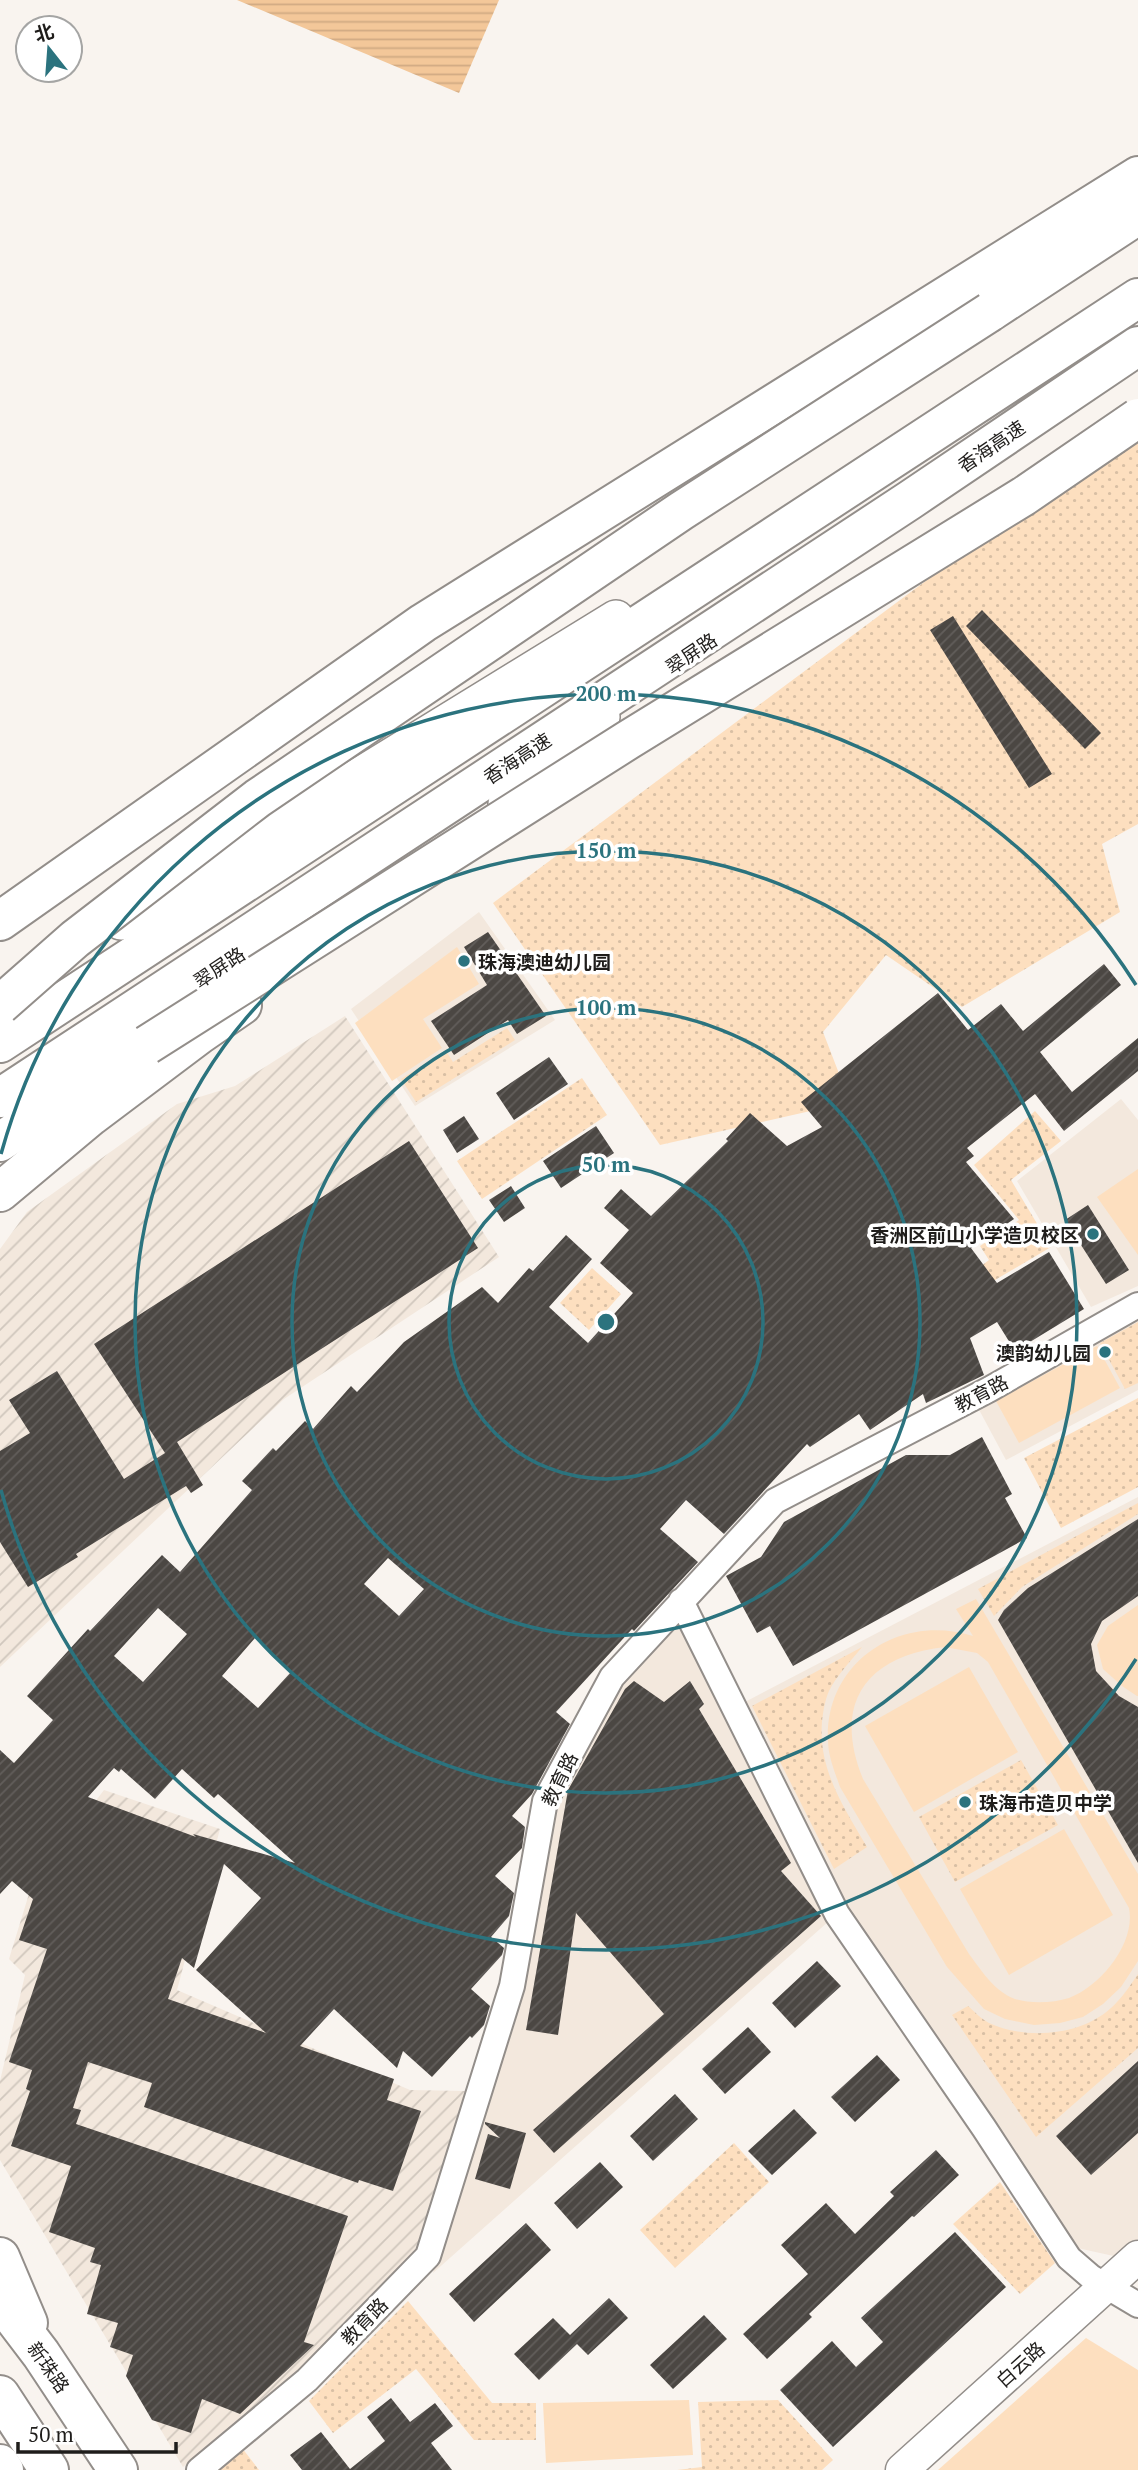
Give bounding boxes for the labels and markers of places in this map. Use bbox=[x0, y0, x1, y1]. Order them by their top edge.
place label: 珠海澳迪幼儿园 bbox=[478, 949, 611, 974]
marker: 珠海澳迪幼儿园 bbox=[456, 953, 472, 969]
place label: 香洲区前山小学造贝校区 bbox=[870, 1222, 1079, 1247]
marker: 香洲区前山小学造贝校区 bbox=[1085, 1226, 1101, 1242]
centre of rings bbox=[594, 1310, 618, 1334]
place label: 澳韵幼儿园 bbox=[996, 1340, 1091, 1365]
marker: 澳韵幼儿园 bbox=[1097, 1344, 1113, 1360]
place label: 珠海市造贝中学 bbox=[979, 1790, 1112, 1815]
marker: 珠海市造贝中学 bbox=[957, 1794, 973, 1810]

